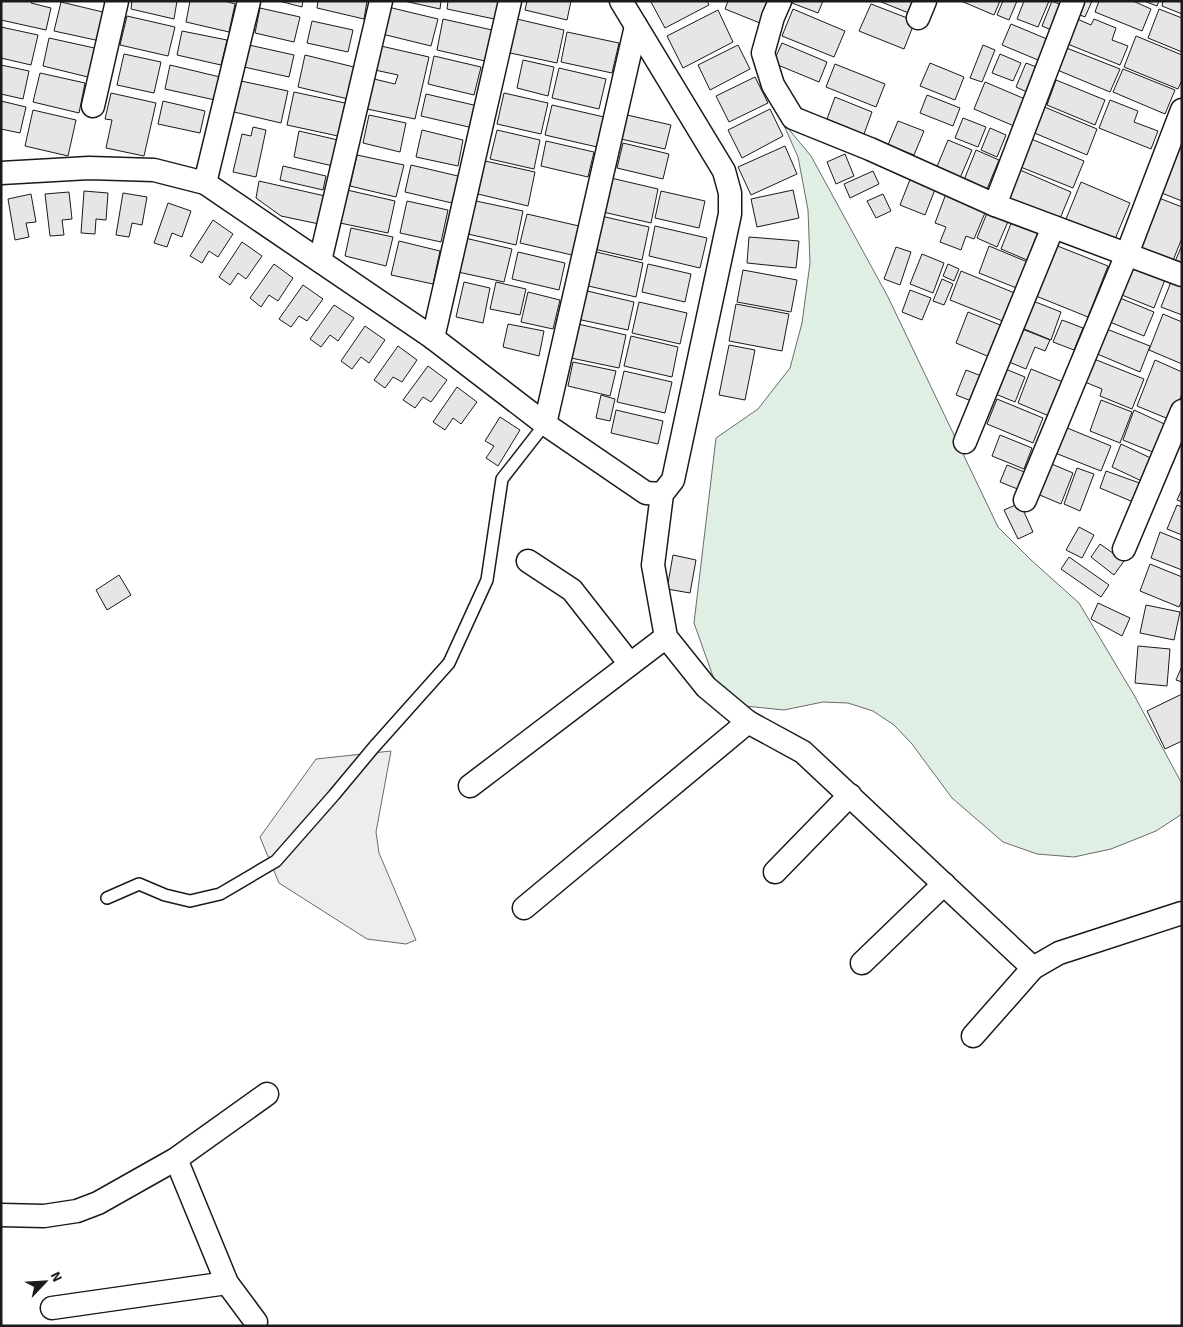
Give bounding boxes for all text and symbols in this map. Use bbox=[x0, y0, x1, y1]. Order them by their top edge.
north arrow bbox=[20, 1257, 70, 1307]
text: N bbox=[45, 1268, 67, 1285]

